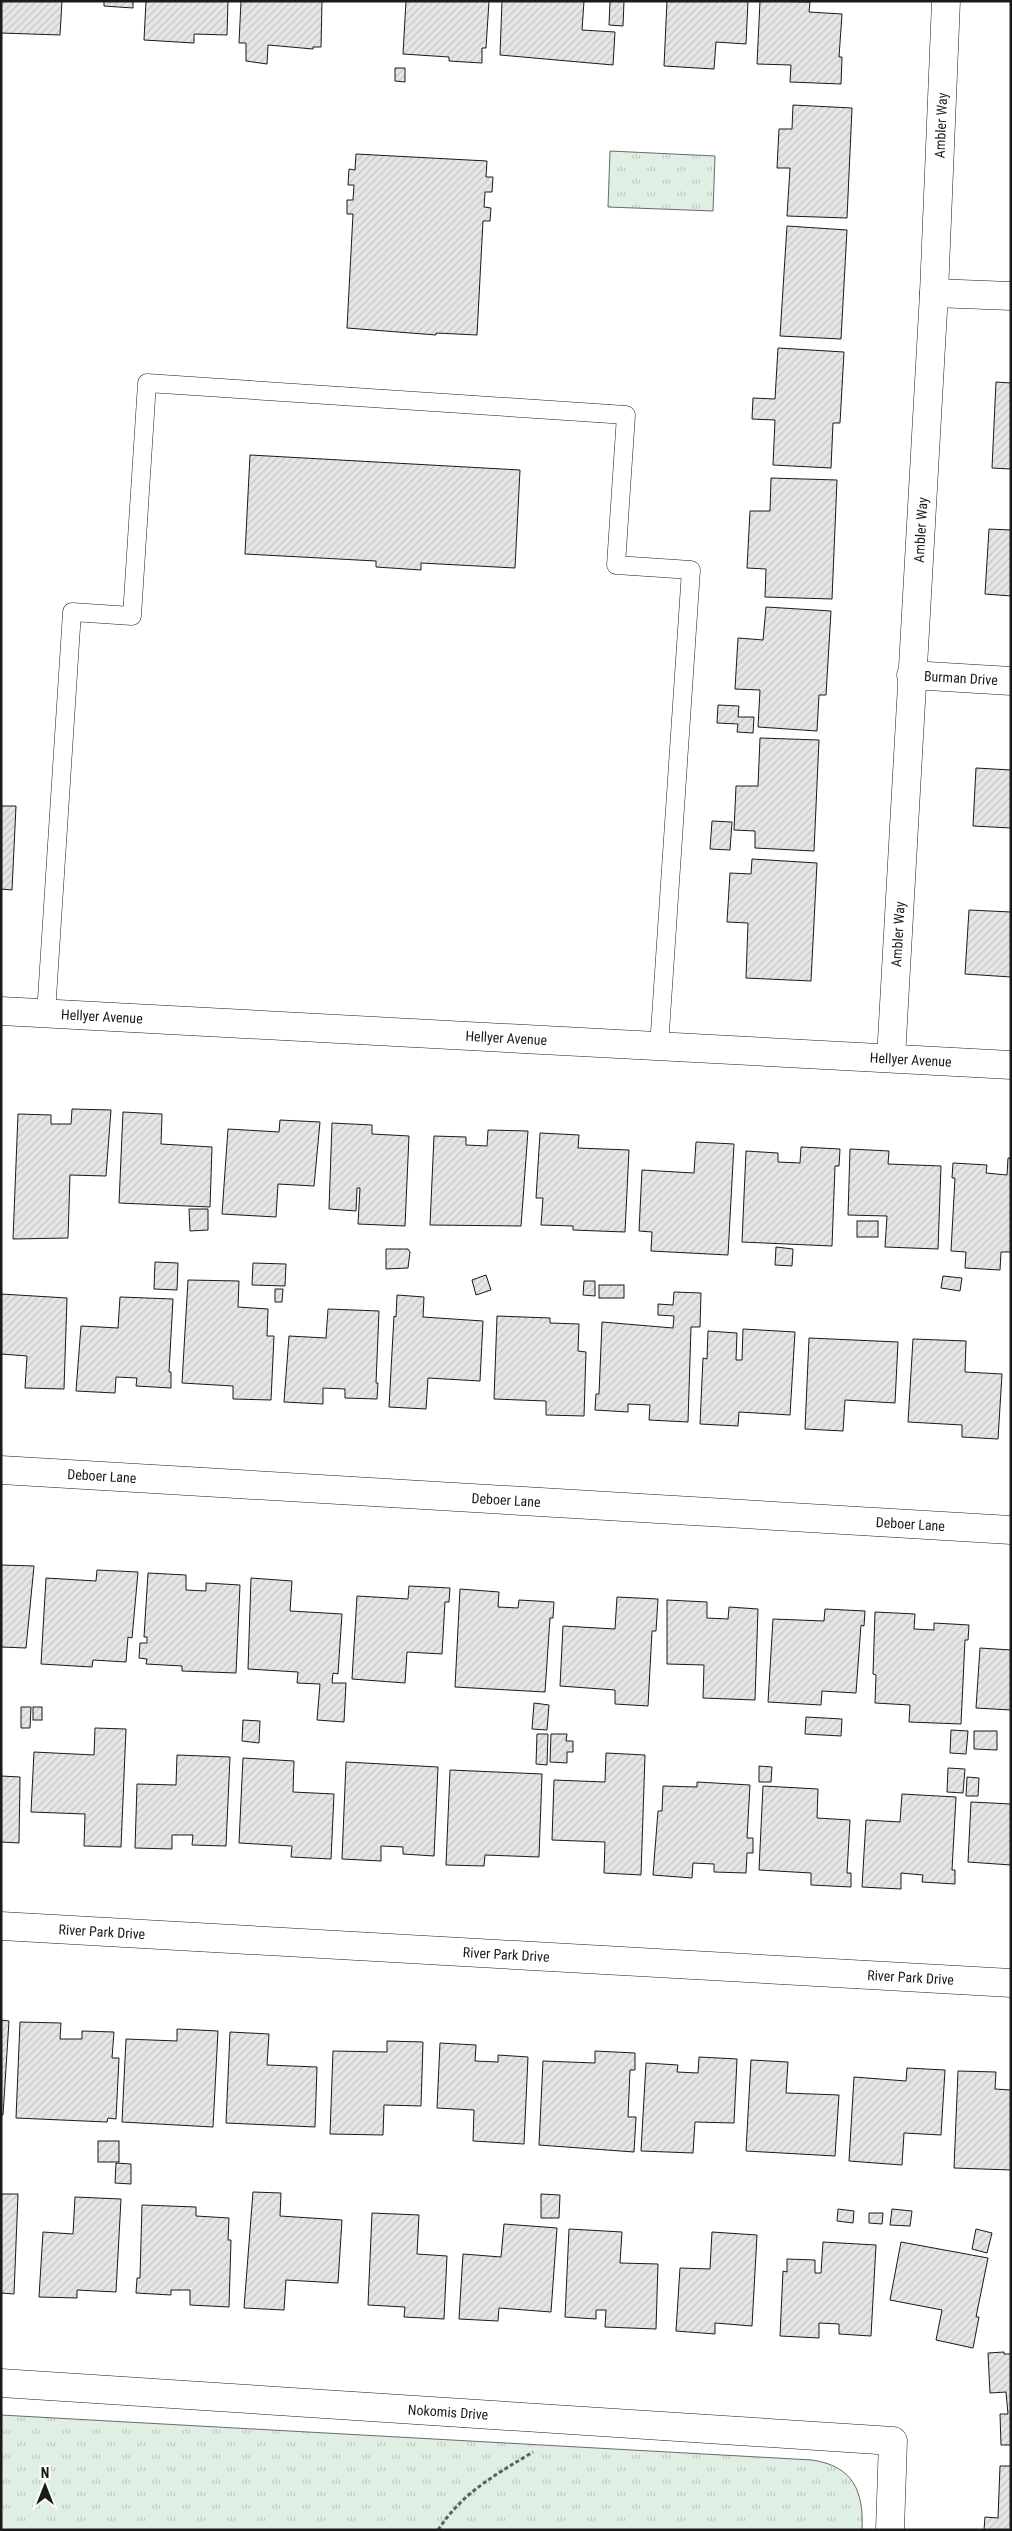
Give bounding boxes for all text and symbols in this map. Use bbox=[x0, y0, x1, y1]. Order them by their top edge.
street label: Ambler Way bbox=[932, 92, 950, 159]
street label: Ambler Way bbox=[911, 496, 931, 563]
street label: Burman Drive bbox=[924, 668, 999, 688]
street label: Ambler Way bbox=[888, 901, 908, 967]
street label: Hellyer Avenue bbox=[61, 1006, 144, 1027]
street label: Hellyer Avenue bbox=[465, 1028, 548, 1048]
street label: Hellyer Avenue bbox=[869, 1049, 952, 1070]
street label: Deboer Lane bbox=[67, 1466, 137, 1486]
street label: Deboer Lane bbox=[471, 1490, 542, 1510]
street label: Deboer Lane bbox=[875, 1514, 946, 1534]
street label: River Park Drive bbox=[58, 1921, 146, 1942]
street label: River Park Drive bbox=[462, 1944, 550, 1965]
street label: River Park Drive bbox=[867, 1967, 955, 1988]
street label: Nokomis Drive bbox=[407, 2401, 489, 2423]
north arrow bbox=[20, 2461, 70, 2511]
text: N bbox=[41, 2465, 49, 2481]

